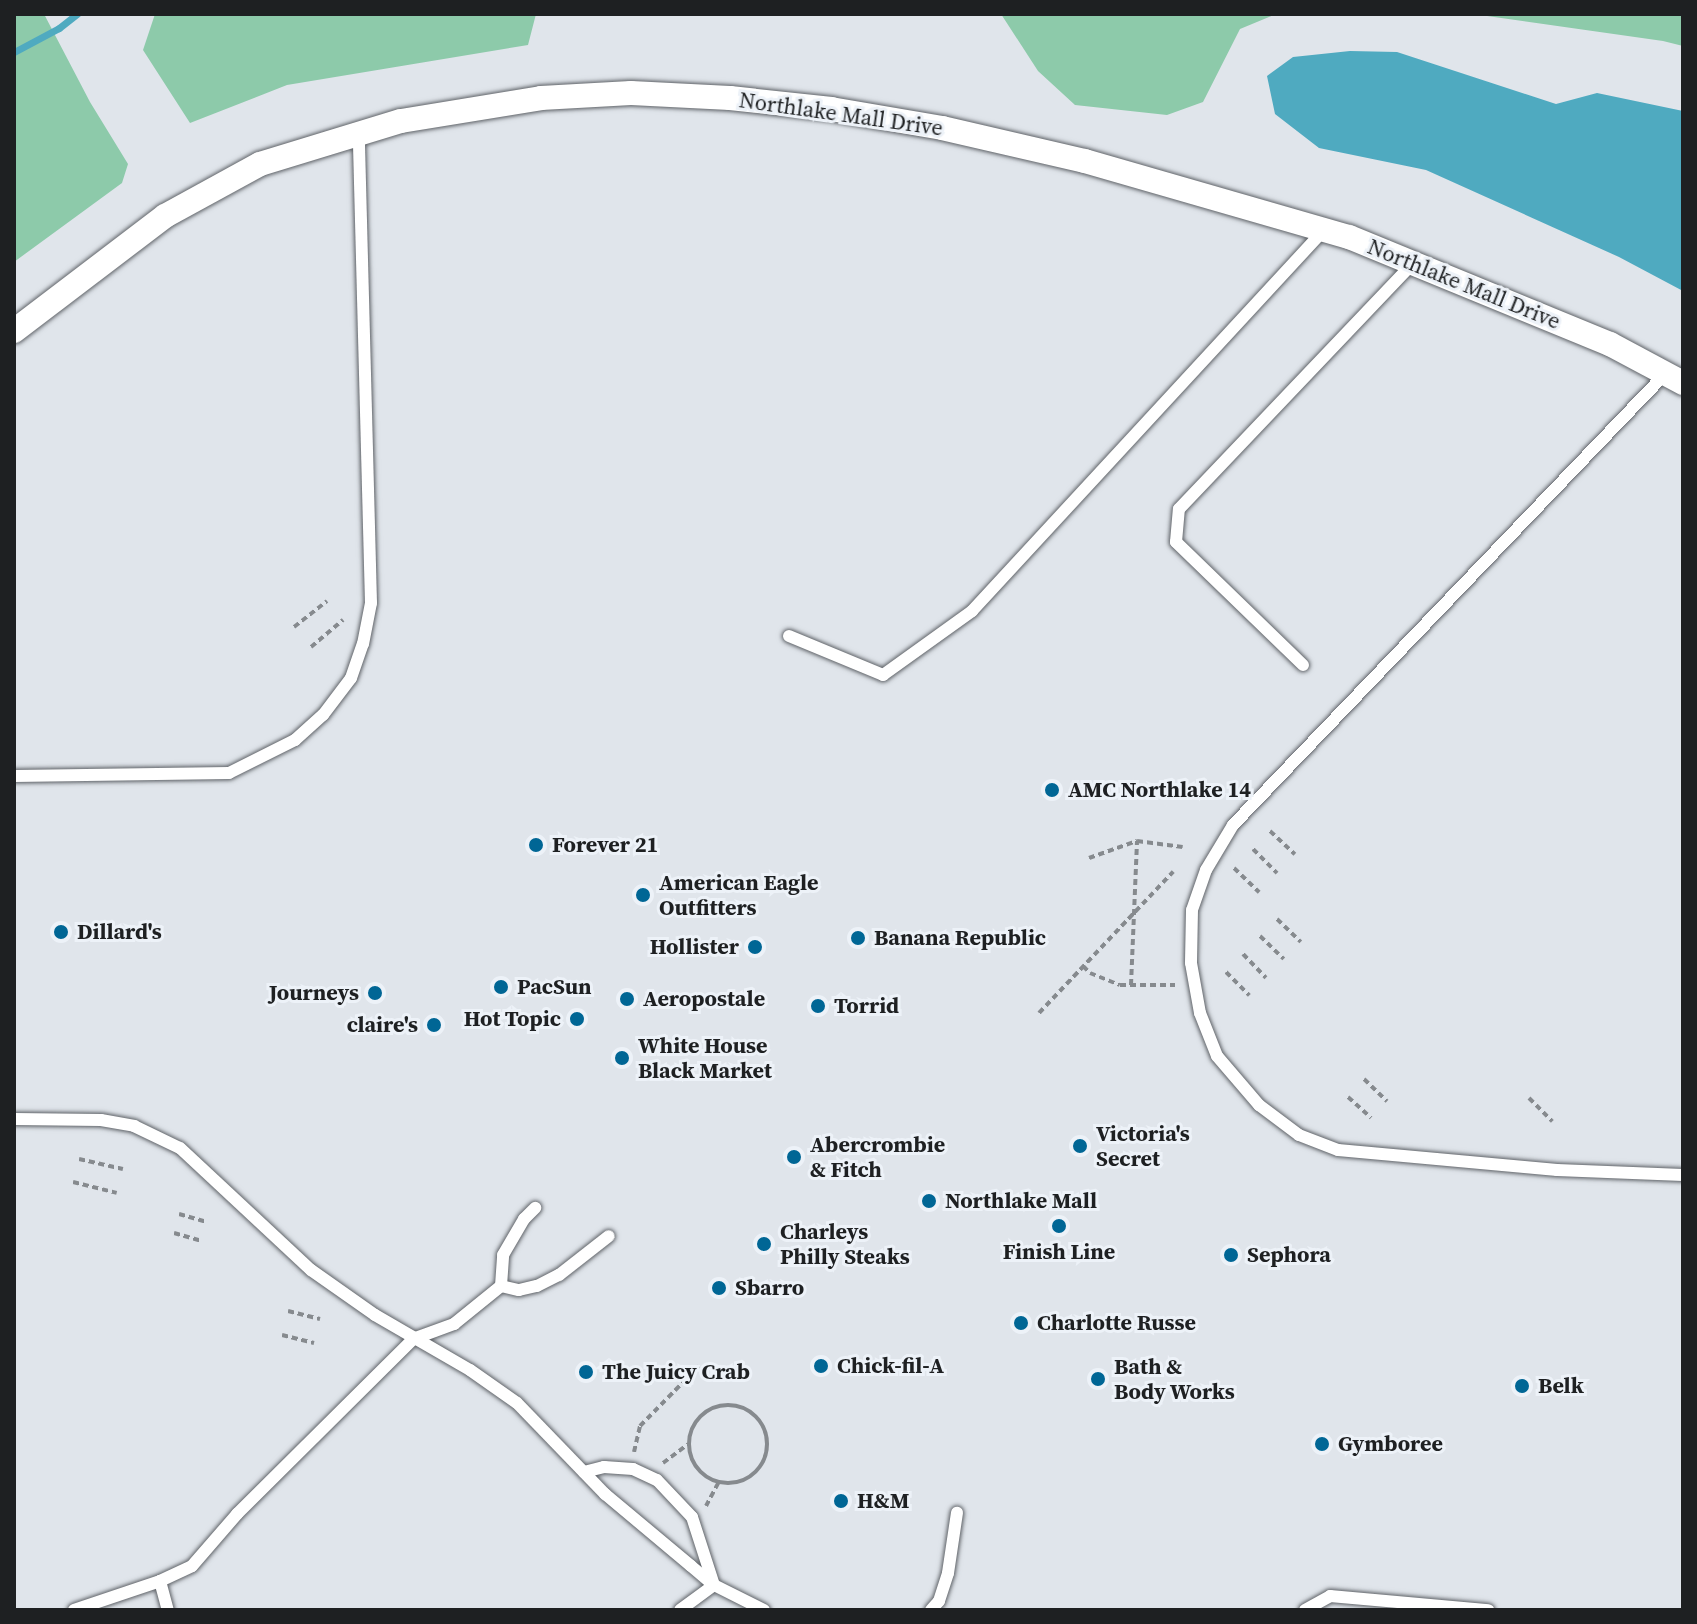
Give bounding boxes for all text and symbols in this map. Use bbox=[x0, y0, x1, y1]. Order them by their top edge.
street label: Northlake Mall Drive bbox=[737, 87, 945, 141]
street label: Northlake Mall Drive bbox=[1364, 233, 1564, 335]
place label: AMC Northlake 14 bbox=[1068, 777, 1251, 803]
marker: AMC Northlake 14 bbox=[1043, 781, 1061, 799]
place label: Forever 21 bbox=[552, 832, 658, 858]
marker: Forever 21 bbox=[527, 836, 545, 854]
place label: American Eagle Outfitters bbox=[659, 869, 819, 920]
marker: American Eagle Outfitters bbox=[634, 886, 652, 904]
place label: Dillard's bbox=[77, 919, 162, 945]
marker: Dillard's bbox=[52, 923, 70, 941]
place label: Banana Republic bbox=[874, 925, 1046, 951]
marker: Banana Republic bbox=[849, 929, 867, 947]
place label: Hollister bbox=[650, 934, 739, 960]
marker: Hollister bbox=[746, 938, 764, 956]
place label: PacSun bbox=[517, 974, 592, 1000]
marker: PacSun bbox=[492, 978, 510, 996]
place label: Journeys bbox=[269, 980, 359, 1006]
marker: Journeys bbox=[366, 984, 384, 1002]
place label: Aeropostale bbox=[643, 986, 765, 1012]
marker: Aeropostale bbox=[618, 990, 636, 1008]
place label: Torrid bbox=[834, 993, 899, 1019]
marker: Torrid bbox=[809, 997, 827, 1015]
place label: Hot Topic bbox=[464, 1006, 561, 1032]
marker: Hot Topic bbox=[568, 1010, 586, 1028]
place label: claire's bbox=[347, 1012, 418, 1038]
marker: claire's bbox=[425, 1016, 443, 1034]
place label: White House Black Market bbox=[638, 1032, 772, 1084]
marker: White House Black Market bbox=[613, 1049, 631, 1067]
place label: Victoria's Secret bbox=[1096, 1120, 1190, 1172]
place label: Abercrombie & Fitch bbox=[810, 1131, 945, 1182]
marker: Victoria's Secret bbox=[1071, 1137, 1089, 1155]
marker: Abercrombie & Fitch bbox=[785, 1148, 803, 1166]
place label: Northlake Mall bbox=[945, 1188, 1097, 1214]
marker: Northlake Mall bbox=[920, 1192, 938, 1210]
marker: Finish Line bbox=[1050, 1217, 1068, 1235]
place label: Charleys Philly Steaks bbox=[780, 1218, 910, 1270]
marker: Charleys Philly Steaks bbox=[755, 1235, 773, 1253]
place label: Finish Line bbox=[1003, 1239, 1115, 1265]
place label: Sephora bbox=[1247, 1242, 1331, 1268]
marker: Sephora bbox=[1222, 1246, 1240, 1264]
place label: Sbarro bbox=[735, 1275, 804, 1301]
marker: Sbarro bbox=[710, 1279, 728, 1297]
place label: Charlotte Russe bbox=[1037, 1310, 1196, 1336]
marker: Charlotte Russe bbox=[1012, 1314, 1030, 1332]
place label: Chick-fil-A bbox=[837, 1353, 944, 1379]
place label: Bath & Body Works bbox=[1114, 1353, 1235, 1404]
marker: Chick-fil-A bbox=[812, 1357, 830, 1375]
place label: The Juicy Crab bbox=[602, 1359, 750, 1385]
marker: The Juicy Crab bbox=[577, 1363, 595, 1381]
marker: Bath & Body Works bbox=[1089, 1370, 1107, 1388]
place label: Belk bbox=[1538, 1373, 1584, 1399]
marker: Belk bbox=[1513, 1377, 1531, 1395]
place label: Gymboree bbox=[1338, 1431, 1443, 1457]
marker: Gymboree bbox=[1313, 1435, 1331, 1453]
place label: H&M bbox=[857, 1488, 909, 1514]
marker: H&M bbox=[832, 1492, 850, 1510]

